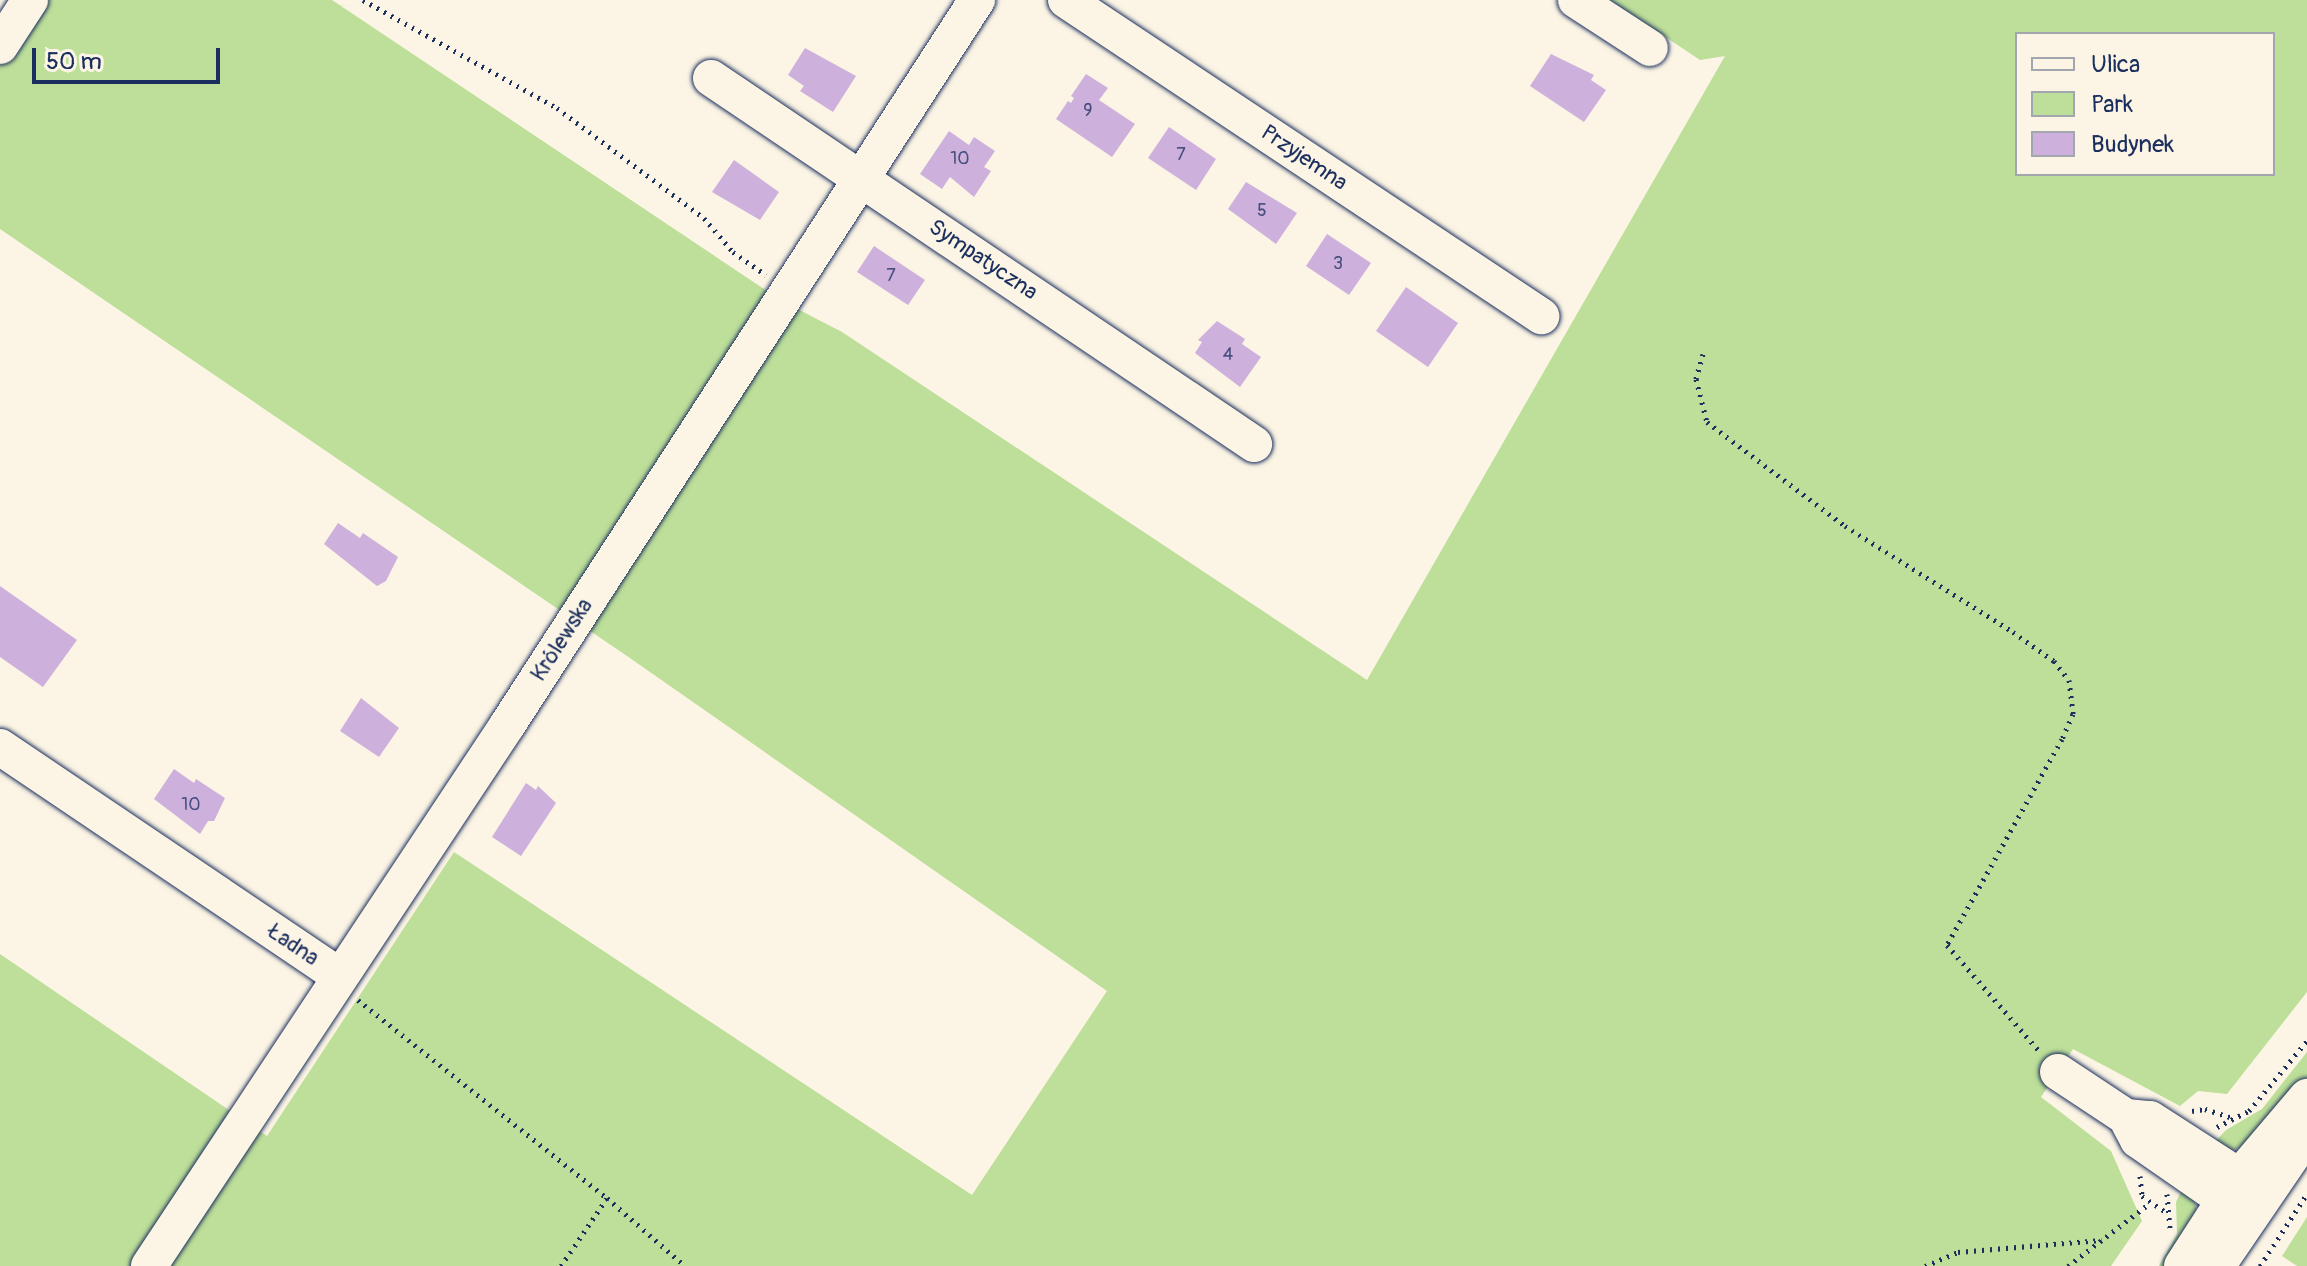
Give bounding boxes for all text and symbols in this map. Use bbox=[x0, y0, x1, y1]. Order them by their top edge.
scale bar bbox=[36, 32, 224, 82]
legend bbox=[2015, 32, 2275, 176]
text: 50 m bbox=[46, 47, 102, 76]
text: Ulica bbox=[2091, 50, 2140, 79]
text: Park bbox=[2091, 90, 2133, 119]
house number: 9 bbox=[1083, 100, 1093, 122]
street label: Przyjemna bbox=[1256, 120, 1352, 196]
text: Budynek bbox=[2091, 130, 2174, 159]
house number: 7 bbox=[1176, 144, 1186, 166]
house number: 10 bbox=[950, 148, 970, 170]
house number: 5 bbox=[1257, 200, 1267, 222]
street label: Sympatyczna bbox=[924, 214, 1042, 306]
house number: 3 bbox=[1333, 253, 1343, 275]
house number: 7 bbox=[886, 265, 896, 287]
house number: 4 bbox=[1223, 344, 1233, 366]
street label: Królewska bbox=[526, 594, 598, 686]
house number: 10 bbox=[181, 794, 201, 816]
street label: Ładna bbox=[262, 918, 324, 972]

